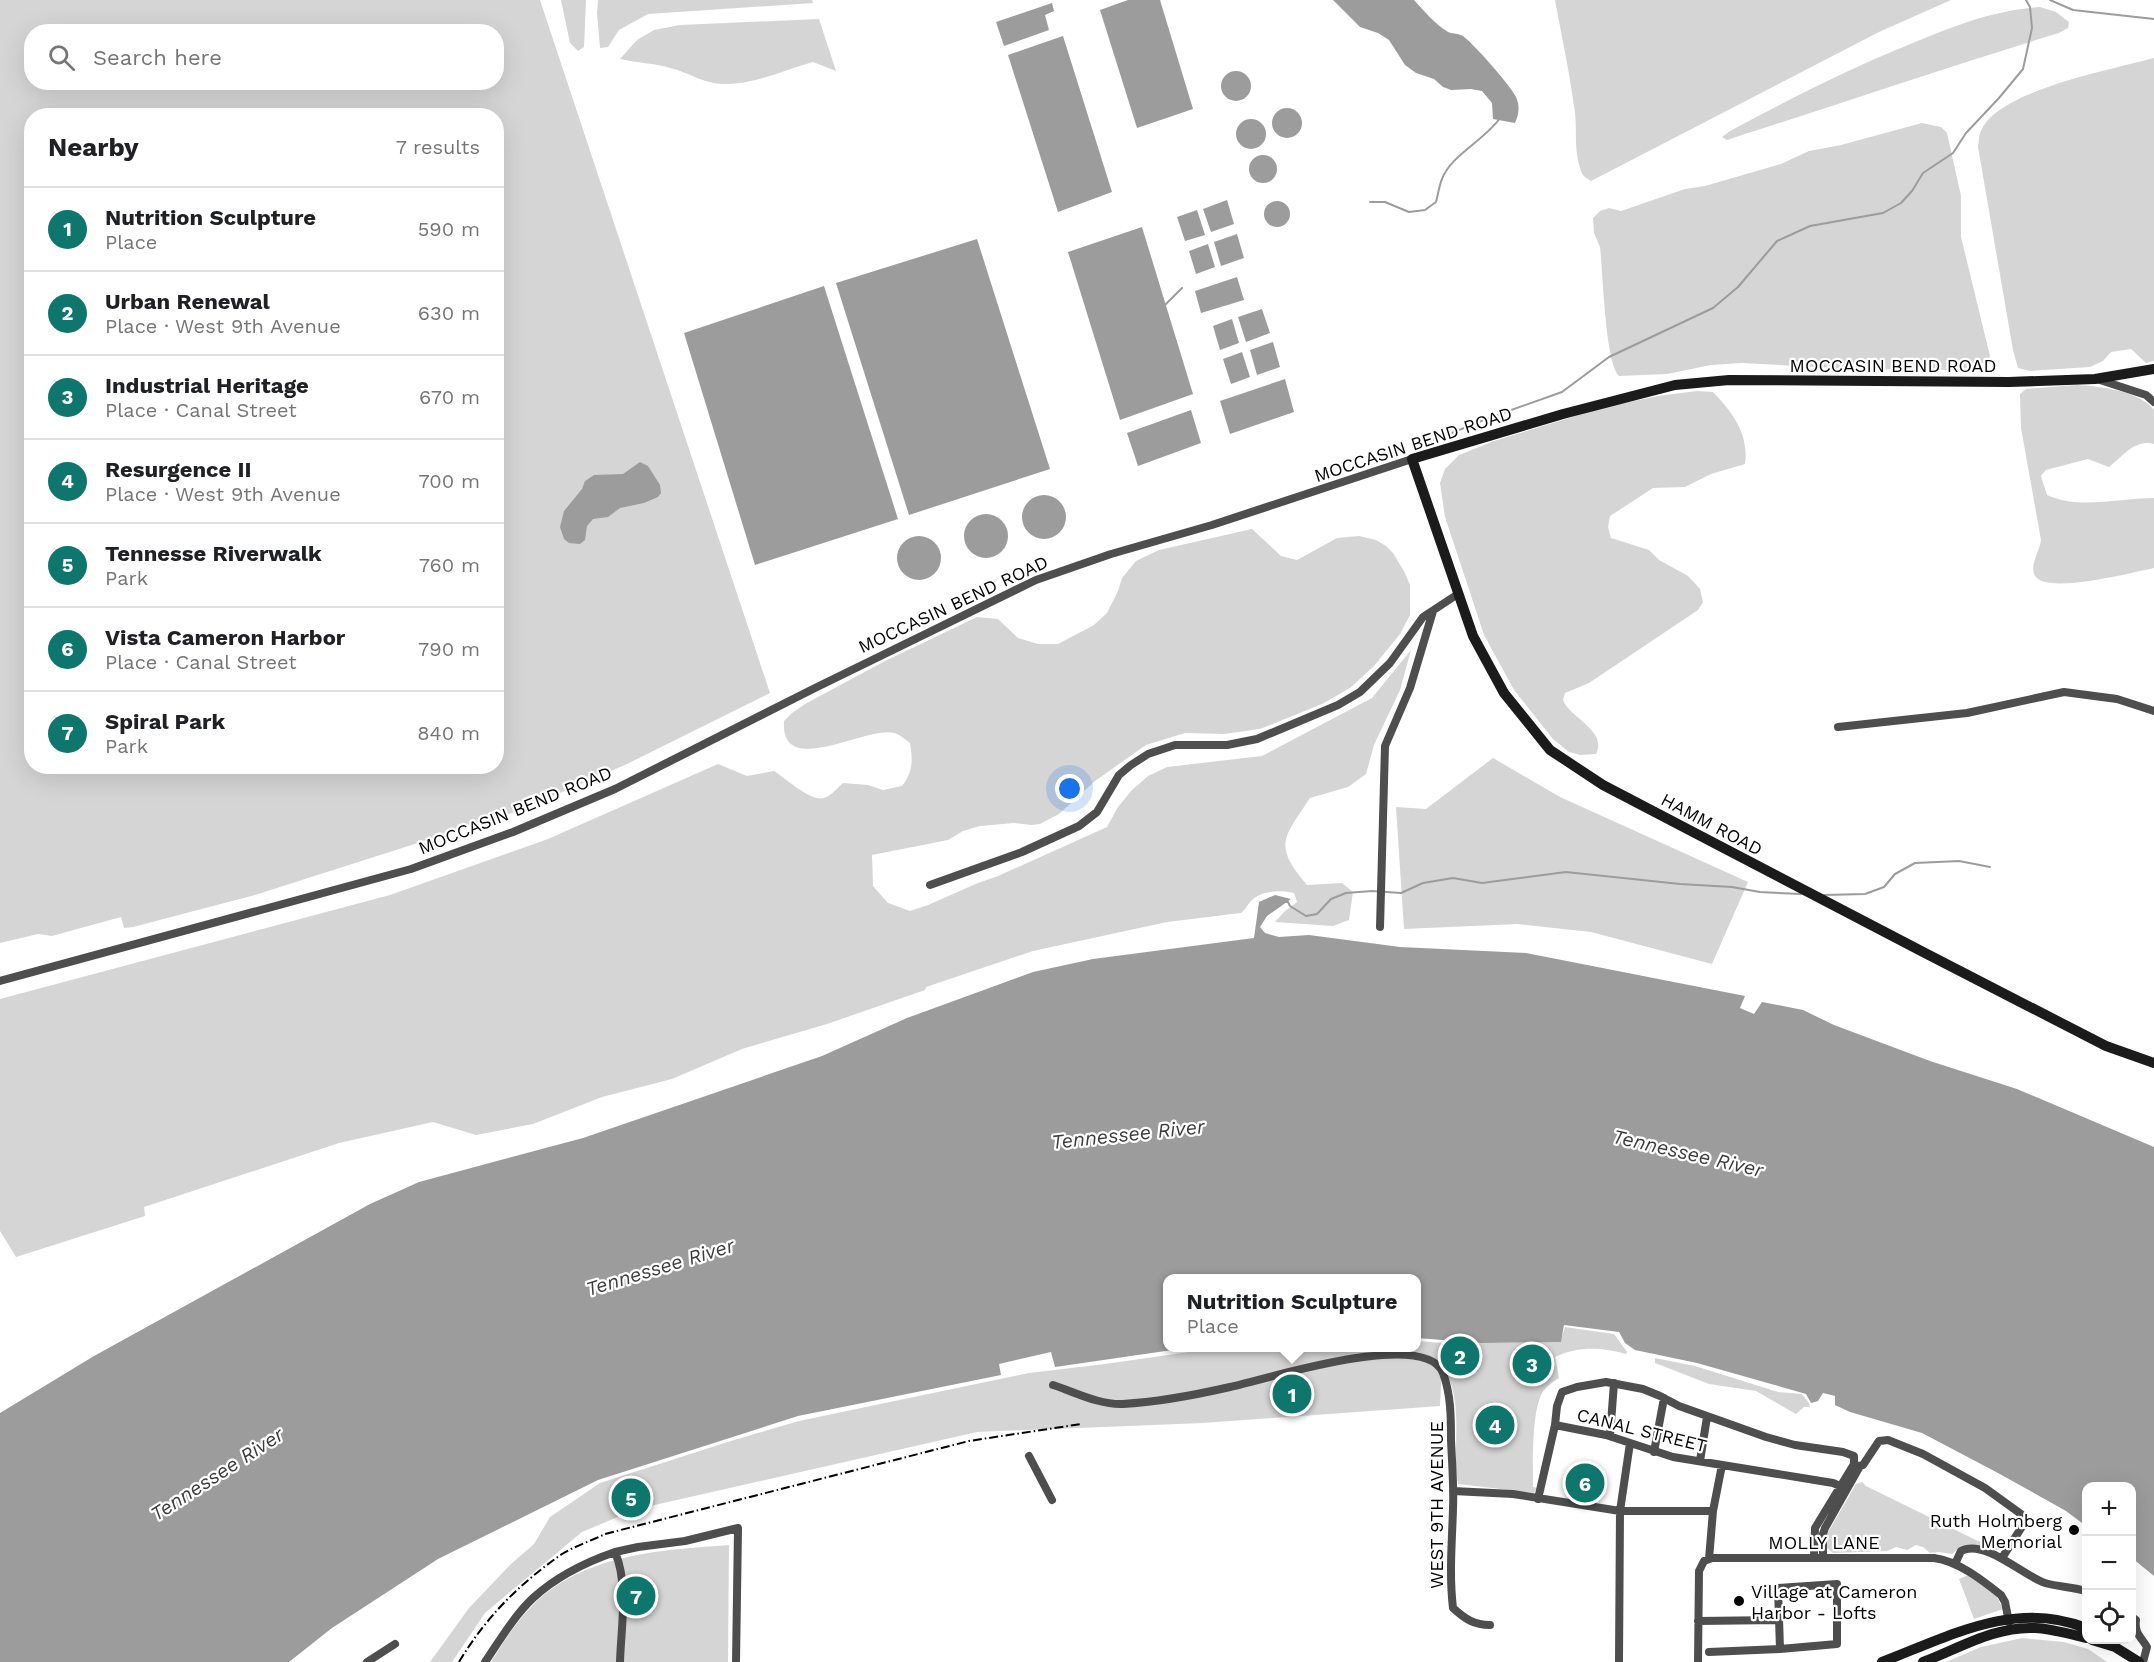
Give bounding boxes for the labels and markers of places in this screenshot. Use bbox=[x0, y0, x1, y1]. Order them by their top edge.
pin: 2 bbox=[1440, 1334, 1480, 1378]
pin: 3 bbox=[1512, 1342, 1552, 1386]
pin: 1 bbox=[1272, 1372, 1312, 1416]
pin: 4 bbox=[1476, 1402, 1514, 1448]
pin: 6 bbox=[1566, 1460, 1604, 1506]
pin: 5 bbox=[612, 1476, 650, 1520]
place label: Ruth Holmberg Memorial bbox=[1930, 1510, 2062, 1552]
marker: Ruth Holmberg Memorial bbox=[2067, 1523, 2081, 1537]
pin: 7 bbox=[616, 1574, 656, 1618]
place label: Village at Cameron Harbor - Lofts bbox=[1751, 1581, 1917, 1623]
marker: Village at Cameron Harbor - Lofts bbox=[1732, 1594, 1746, 1608]

